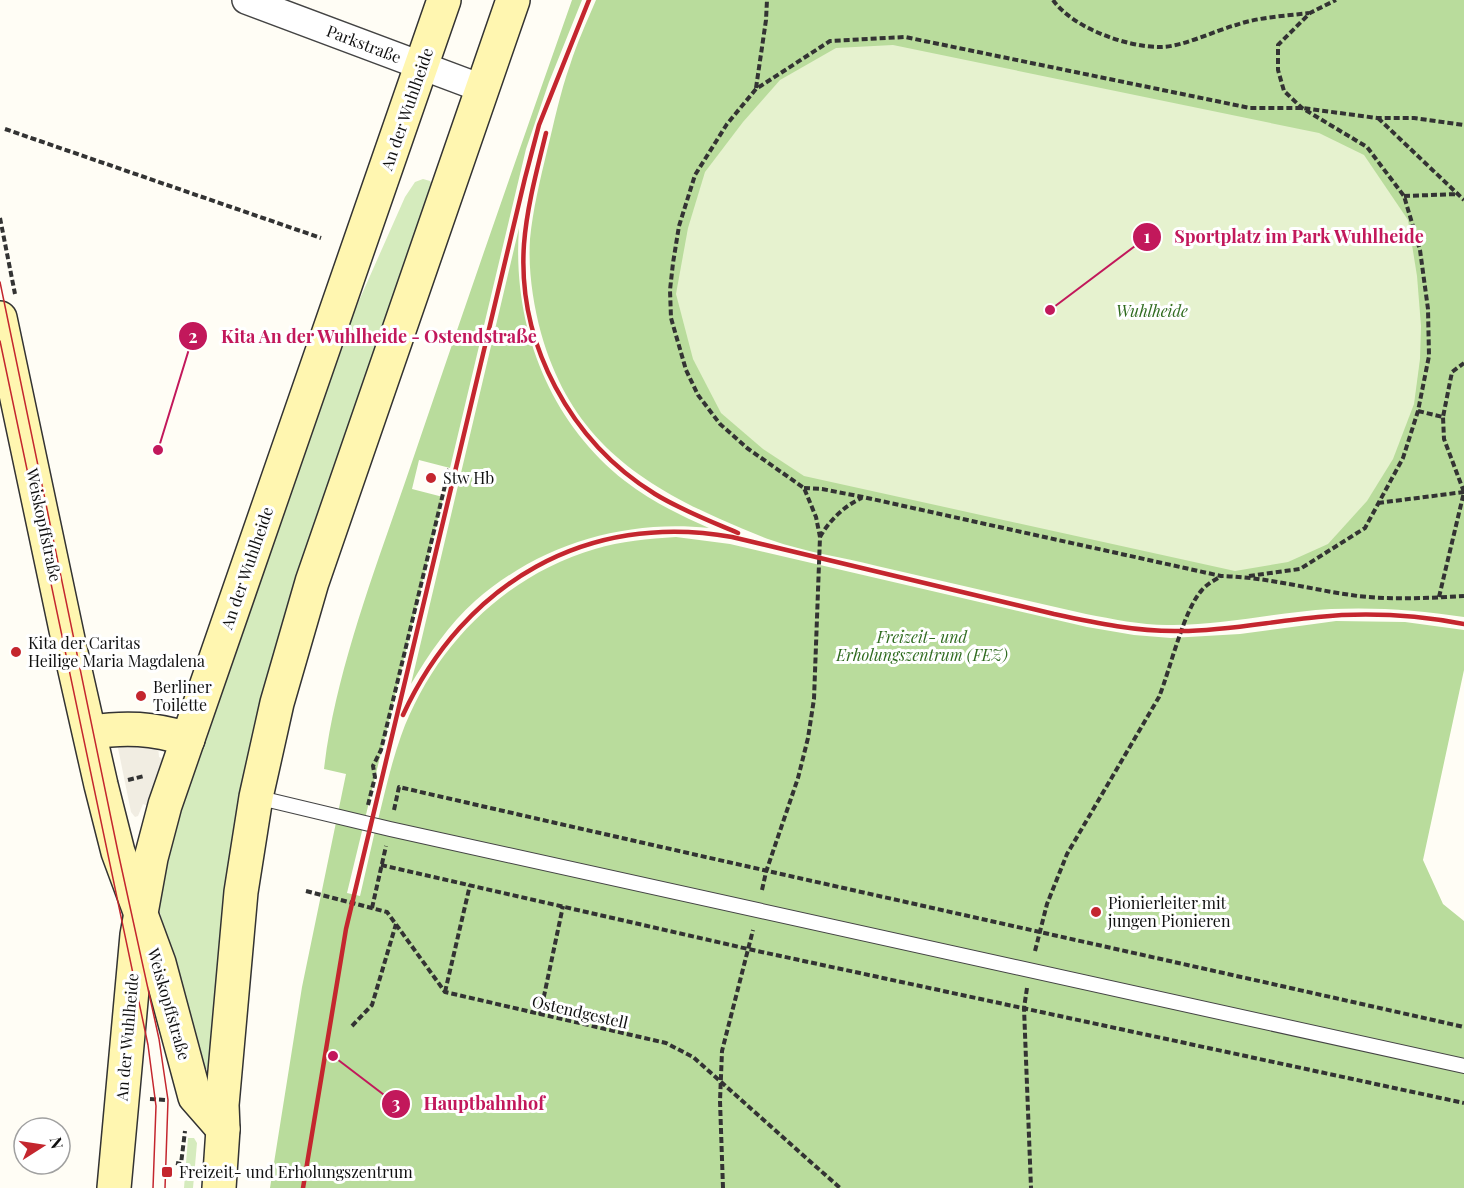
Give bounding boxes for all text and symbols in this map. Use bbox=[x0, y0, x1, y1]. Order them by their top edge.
street label: Parkstraße bbox=[324, 20, 404, 67]
street label: An der Wuhlheide bbox=[375, 45, 437, 174]
callout: Sportplatz im Park Wuhlheide bbox=[1132, 219, 1436, 255]
text: 1 bbox=[1144, 224, 1151, 248]
text: Sportplatz im Park Wuhlheide bbox=[1174, 224, 1424, 248]
park label: Wuhlheide bbox=[1116, 300, 1188, 321]
callout: Kita An der Wuhlheide - Ostendstraße bbox=[178, 318, 550, 354]
text: 2 bbox=[188, 324, 198, 348]
text: Kita An der Wuhlheide - Ostendstraße bbox=[221, 324, 537, 348]
street label: Weiskopffstraße bbox=[22, 465, 67, 584]
place label: Stw Hb bbox=[443, 467, 494, 488]
marker: Stw Hb bbox=[424, 471, 438, 485]
street label: An der Wuhlheide bbox=[215, 504, 277, 633]
park label: Freizeit- und Erholungszentrum (FEZ) bbox=[835, 626, 1008, 665]
place label: Kita der Caritas Heilige Maria Magdalena bbox=[28, 632, 205, 671]
marker: Kita der Caritas Heilige Maria Magdalena bbox=[9, 645, 23, 659]
place label: Berliner Toilette bbox=[153, 676, 212, 715]
marker: Berliner Toilette bbox=[134, 689, 148, 703]
place label: Pionierleiter mit jungen Pionieren bbox=[1107, 892, 1231, 931]
marker: Pionierleiter mit jungen Pionieren bbox=[1089, 905, 1103, 919]
street label: Weiskopffstraße bbox=[143, 944, 195, 1062]
street label: An der Wuhlheide bbox=[110, 972, 143, 1103]
street label: Ostendgestell bbox=[530, 990, 631, 1033]
callout: Hauptbahnhof bbox=[381, 1086, 556, 1122]
text: 3 bbox=[392, 1091, 401, 1115]
text: Hauptbahnhof bbox=[424, 1091, 546, 1115]
north arrow bbox=[12, 1116, 72, 1176]
text: N bbox=[46, 1135, 69, 1151]
place label: Freizeit- und Erholungszentrum bbox=[179, 1161, 413, 1182]
marker: Freizeit- und Erholungszentrum bbox=[160, 1165, 174, 1179]

